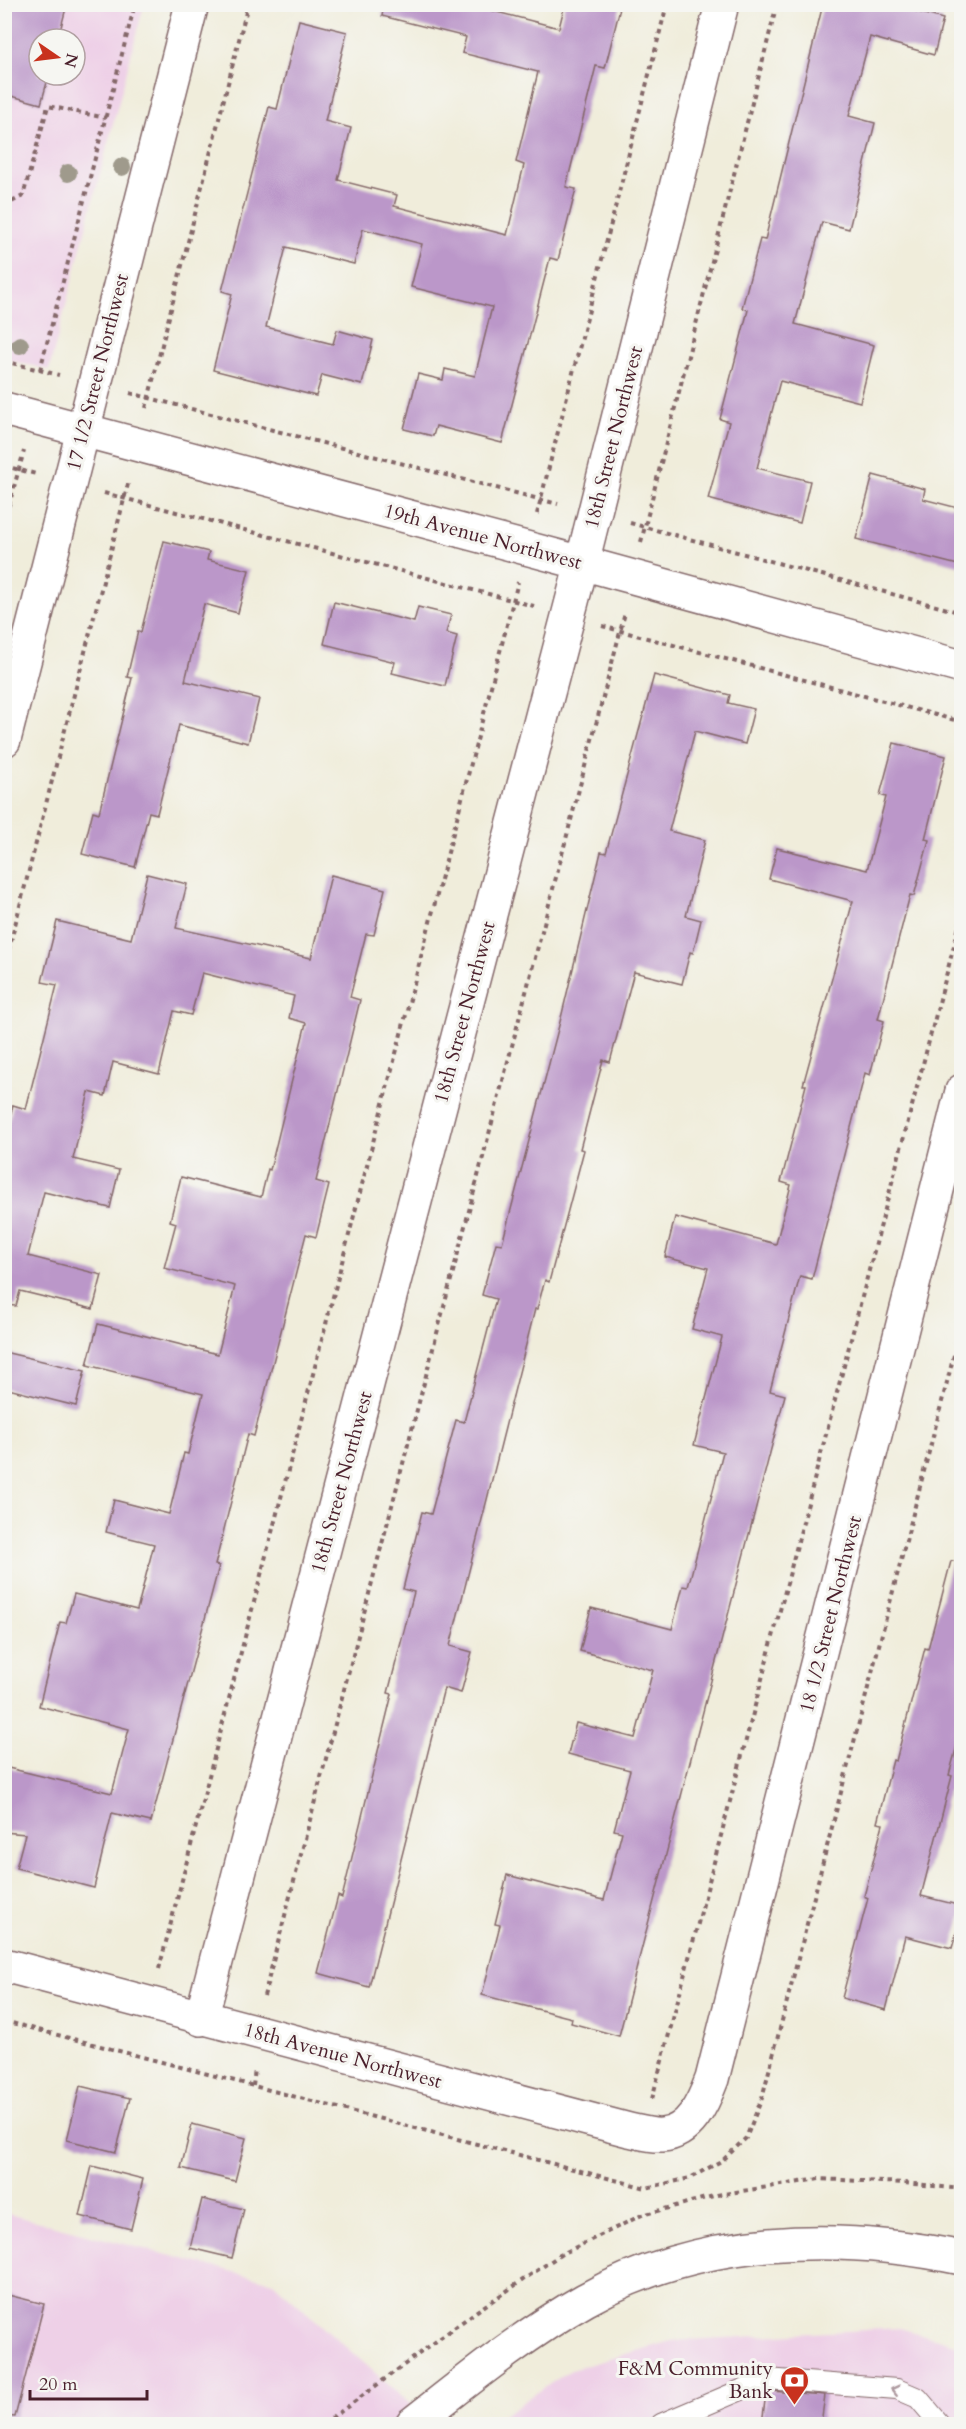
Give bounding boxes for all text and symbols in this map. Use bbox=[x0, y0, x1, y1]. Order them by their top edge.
north arrow bbox=[27, 27, 87, 87]
text: N bbox=[58, 51, 83, 70]
street label: 17 1/2 Street Northwest bbox=[60, 270, 135, 474]
street label: 18th Street Northwest bbox=[578, 342, 649, 531]
street label: 19th Avenue Northwest bbox=[381, 497, 586, 576]
street label: 18th Street Northwest bbox=[427, 918, 502, 1106]
street label: 18th Street Northwest bbox=[304, 1388, 379, 1576]
street label: 18 1/2 Street Northwest bbox=[793, 1512, 868, 1716]
street label: 18th Avenue Northwest bbox=[241, 2016, 446, 2095]
place label: F&M Community Bank bbox=[618, 2355, 773, 2405]
scale bar bbox=[30, 2363, 147, 2401]
bank icon: F&M Community Bank bbox=[778, 2364, 810, 2406]
text: 20 m bbox=[39, 2372, 78, 2397]
one-way arrow bbox=[890, 2384, 900, 2397]

